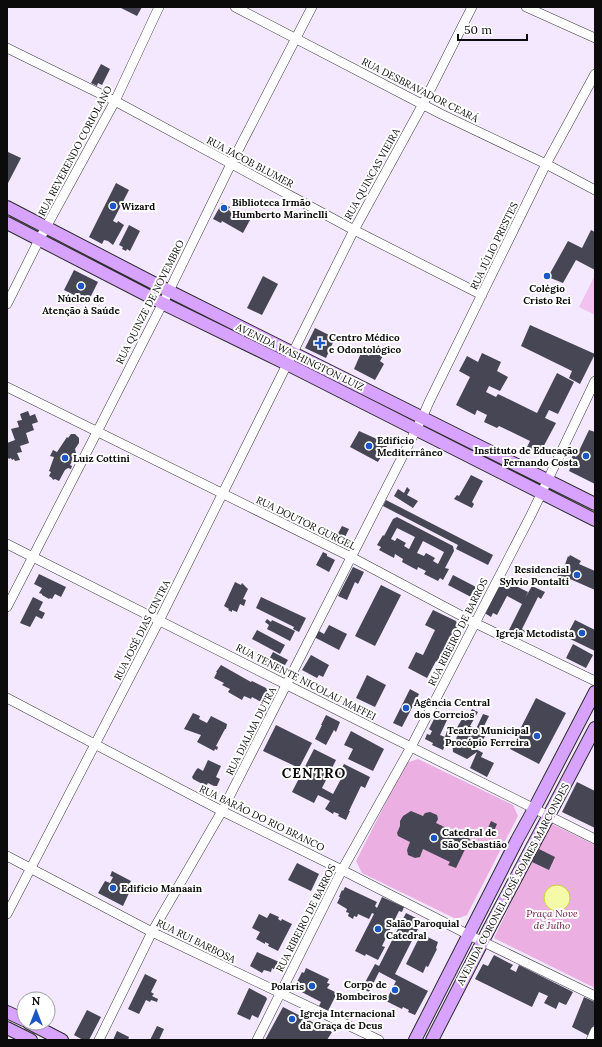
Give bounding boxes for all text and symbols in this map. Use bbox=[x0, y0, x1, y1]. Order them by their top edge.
scale bar bbox=[458, 16, 527, 42]
text: 50 m bbox=[464, 22, 492, 37]
street label: RUA DESBRAVADOR CEARÁ bbox=[359, 55, 481, 126]
street label: RUA REVERENDO CORIOLANO bbox=[35, 84, 115, 218]
street label: RUA QUINCAS VIEIRA bbox=[341, 125, 403, 222]
street label: RUA JACOB BLUMER bbox=[204, 134, 296, 191]
place label: Biblioteca Irmão Humberto Marinelli bbox=[232, 196, 328, 221]
place label: Wizard bbox=[121, 200, 155, 213]
street label: RUA JÚLIO PRESTES bbox=[467, 200, 521, 292]
marker: Wizard bbox=[108, 201, 118, 211]
marker: Biblioteca Irmão Humberto Marinelli bbox=[219, 203, 229, 213]
street label: RUA QUINZE DE NOVEMBRO bbox=[113, 238, 187, 366]
marker: Colégio Cristo Rei bbox=[542, 271, 552, 281]
marker: Núcleo de Atenção à Saúde bbox=[76, 281, 86, 291]
place label: Colégio Cristo Rei bbox=[523, 282, 572, 307]
place label: Núcleo de Atenção à Saúde bbox=[42, 292, 120, 317]
street label: AVENIDA WASHINGTON LUIZ bbox=[233, 320, 366, 394]
place label: Centro Médico e Odontológico bbox=[329, 331, 401, 356]
marker: Centro Médico e Odontológico bbox=[314, 337, 326, 349]
place label: Edifício Mediterrâneo bbox=[377, 434, 443, 459]
marker: Edifício Mediterrâneo bbox=[364, 441, 374, 451]
place label: Instituto de Educação Fernando Costa bbox=[474, 444, 579, 469]
marker: Instituto de Educação Fernando Costa bbox=[581, 451, 591, 461]
place label: Luiz Cottini bbox=[73, 452, 131, 465]
marker: Luiz Cottini bbox=[60, 453, 70, 463]
street label: RUA DOUTOR GURGEL bbox=[254, 493, 358, 553]
place label: Residencial Sylvio Pontalti bbox=[500, 563, 570, 588]
marker: Residencial Sylvio Pontalti bbox=[572, 570, 582, 580]
street label: RUA RIBEIRO DE BARROS bbox=[425, 576, 491, 688]
street label: RUA JOSÉ DIAS CINTRA bbox=[111, 577, 173, 682]
place label: Igreja Metodista bbox=[496, 627, 575, 640]
marker: Igreja Metodista bbox=[577, 628, 587, 638]
street label: RUA TENENTE NICOLAU MAFFEI bbox=[234, 641, 378, 723]
street label: RUA DJALMA DUTRA bbox=[223, 684, 279, 777]
place label: Agência Central dos Correios bbox=[414, 696, 490, 721]
marker: Agência Central dos Correios bbox=[401, 703, 411, 713]
place label: Teatro Municipal Procópio Ferreira bbox=[445, 724, 530, 749]
marker: Teatro Municipal Procópio Ferreira bbox=[532, 731, 542, 741]
district label: CENTRO bbox=[282, 764, 346, 782]
street label: AVENIDA CORONEL JOSÉ SOARES MARCONDES bbox=[453, 780, 572, 988]
street label: RUA BARÃO DO RIO BRANCO bbox=[197, 782, 327, 854]
place label: Catedral de São Sebastião bbox=[442, 826, 507, 851]
marker: Catedral de São Sebastião bbox=[429, 833, 439, 843]
street label: RUA RIBEIRO DE BARROS bbox=[273, 862, 339, 974]
place label: Edifício Manaain bbox=[121, 882, 203, 895]
marker: Edifício Manaain bbox=[108, 883, 118, 893]
park label: Praça Nove de Julho bbox=[526, 907, 578, 932]
street label: RUA RUI BARBOSA bbox=[154, 916, 238, 966]
place label: Salão Paroquial Catedral bbox=[386, 917, 459, 942]
marker: Salão Paroquial Catedral bbox=[373, 924, 383, 934]
place label: Corpo de Bombeiros bbox=[336, 978, 388, 1003]
place label: Polaris bbox=[271, 980, 304, 993]
marker: Polaris bbox=[307, 981, 317, 991]
marker: Corpo de Bombeiros bbox=[390, 985, 400, 995]
north arrow bbox=[16, 991, 56, 1031]
text: N bbox=[32, 994, 41, 1008]
place label: Igreja Internacional da Graça de Deus bbox=[300, 1007, 395, 1032]
marker: Igreja Internacional da Graça de Deus bbox=[287, 1014, 297, 1024]

